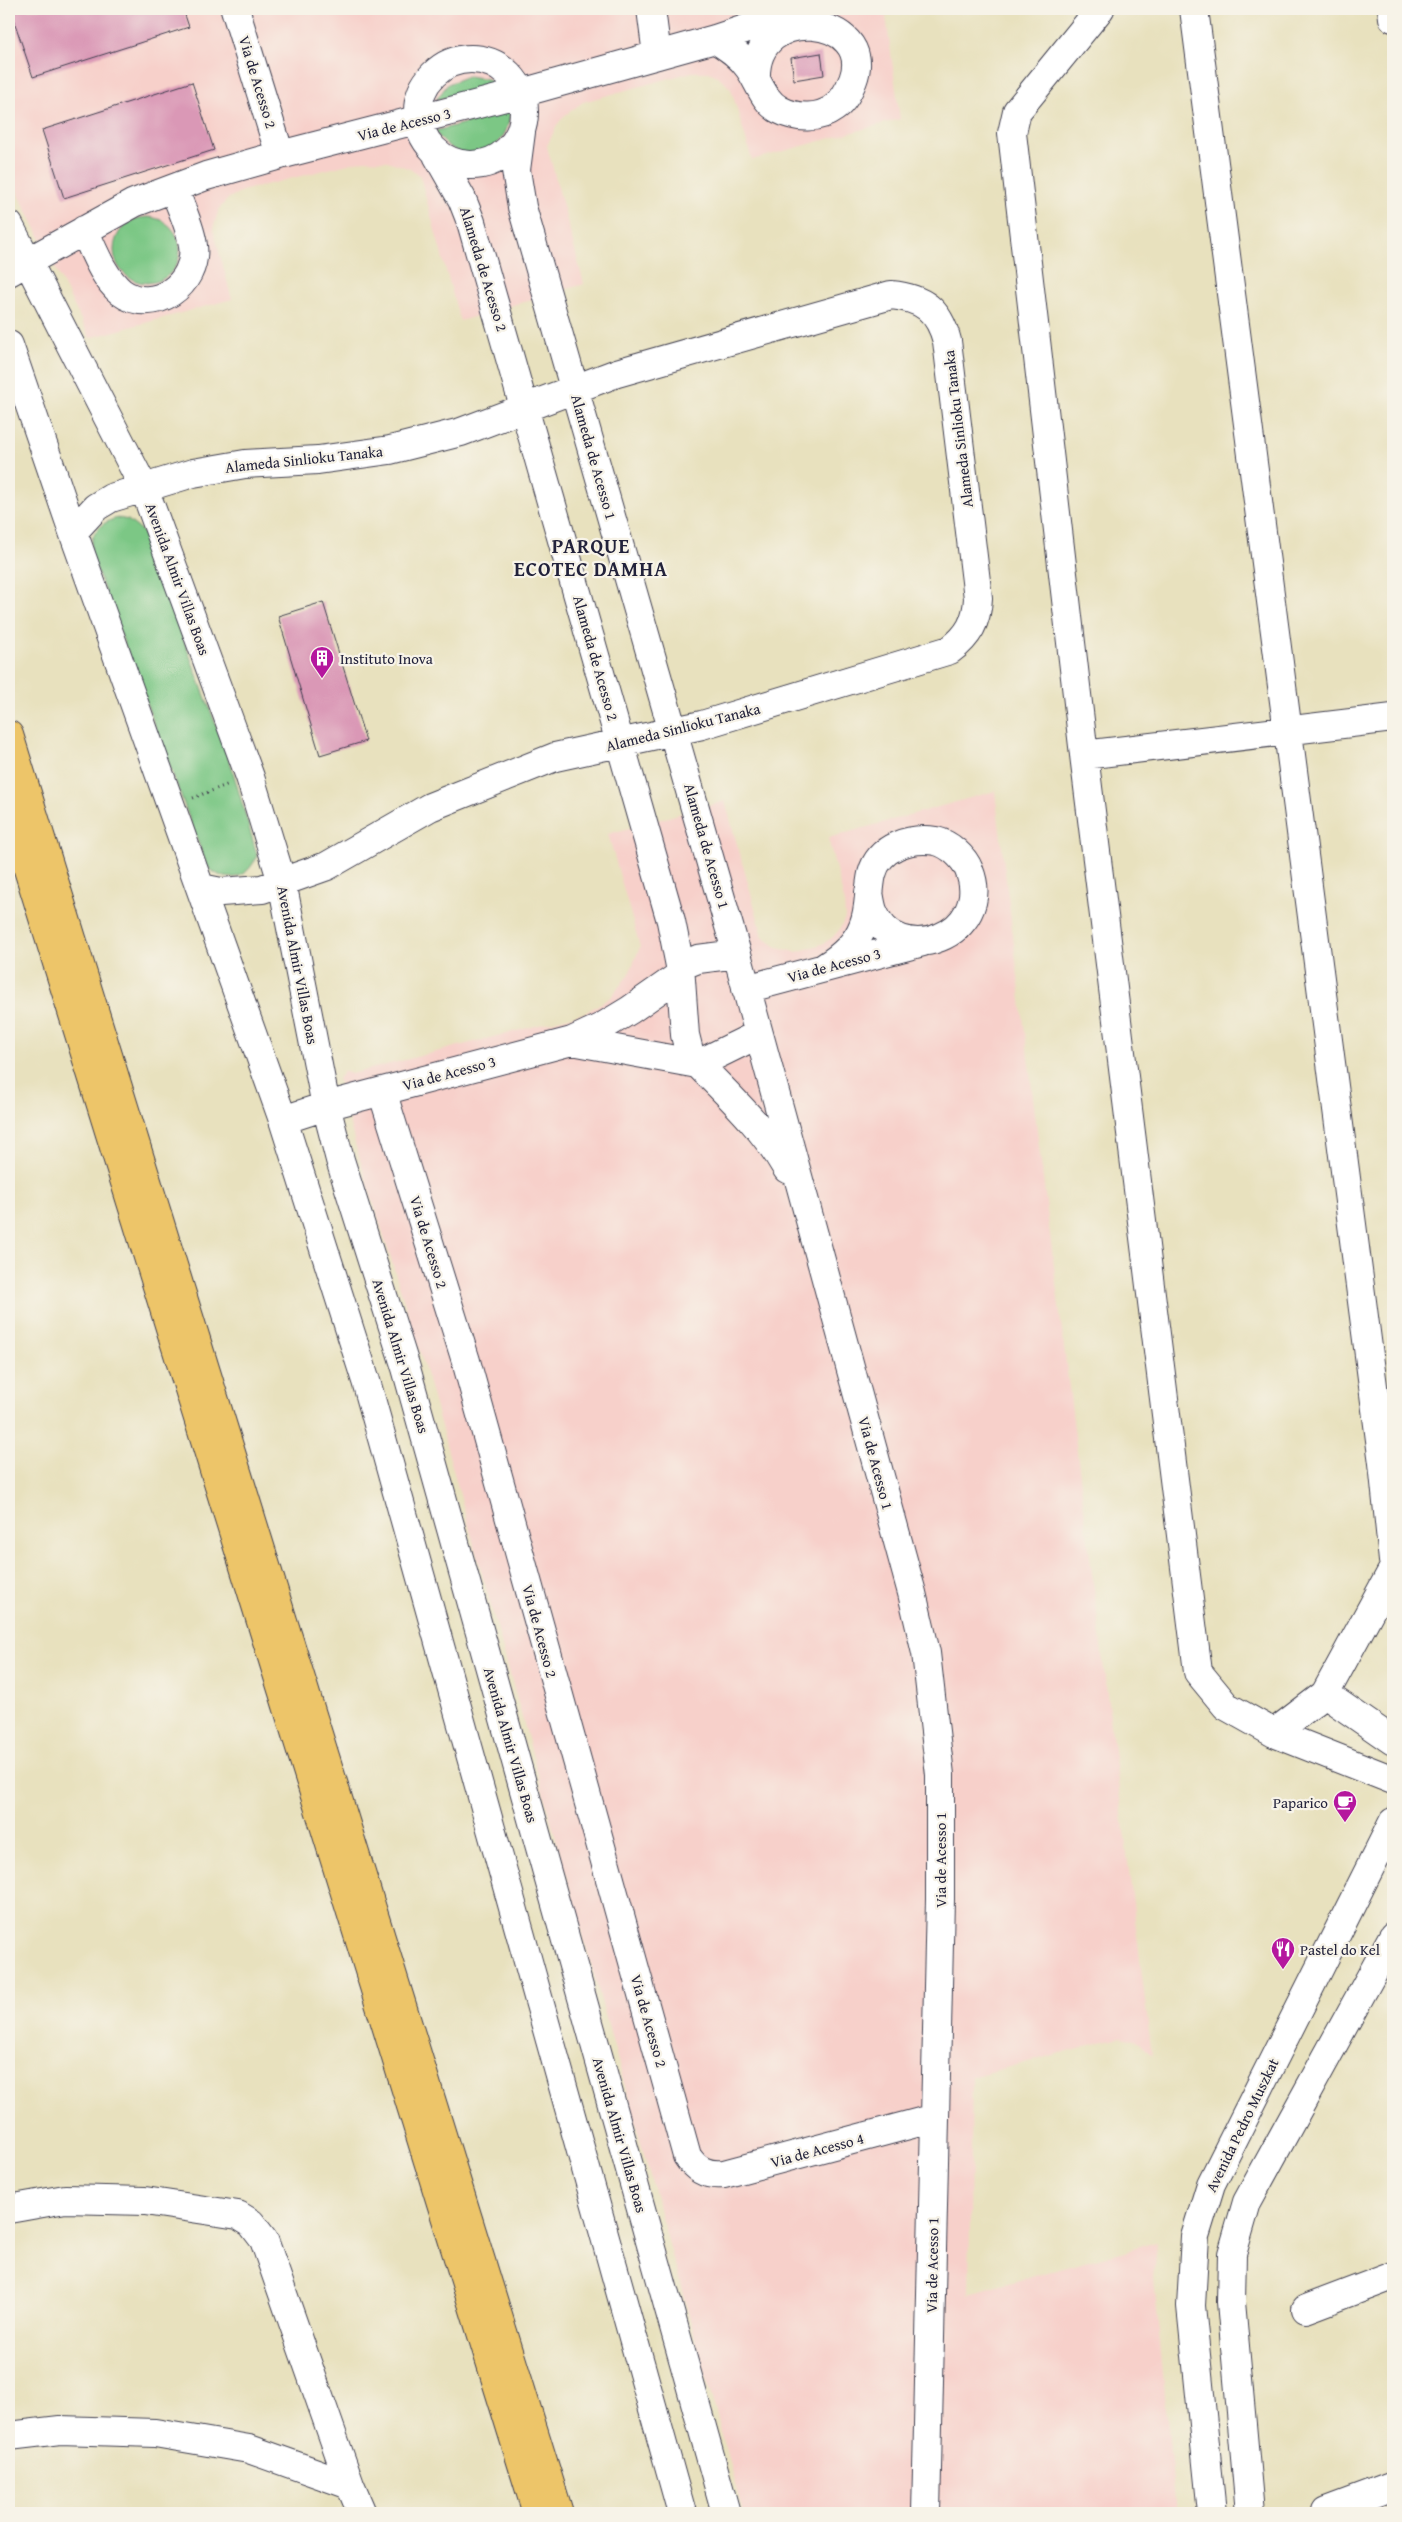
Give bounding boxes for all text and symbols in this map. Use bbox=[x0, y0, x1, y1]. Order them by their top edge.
street label: Via de Acesso 2 bbox=[234, 33, 282, 131]
street label: Via de Acesso 3 bbox=[355, 102, 453, 146]
street label: Alameda de Acesso 2 bbox=[455, 204, 513, 334]
street label: Alameda Sinlioku Tanaka bbox=[938, 349, 978, 509]
street label: Alameda de Acesso 1 bbox=[566, 392, 622, 522]
street label: Alameda Sinlioku Tanaka bbox=[224, 440, 384, 478]
street label: Avenida Almir Villas Boas bbox=[141, 500, 215, 658]
district label: PARQUE ECOTEC DAMHA bbox=[514, 531, 668, 583]
street label: Alameda de Acesso 2 bbox=[568, 593, 624, 723]
building icon: Instituto Inova bbox=[309, 645, 335, 679]
place label: Instituto Inova bbox=[340, 648, 433, 669]
street label: Alameda Sinlioku Tanaka bbox=[604, 698, 762, 756]
street label: Alameda de Acesso 1 bbox=[679, 781, 735, 911]
street label: Avenida Almir Villas Boas bbox=[272, 884, 324, 1046]
street label: Via de Acesso 3 bbox=[785, 942, 883, 988]
street label: Via de Acesso 3 bbox=[400, 1050, 498, 1096]
street label: Via de Acesso 2 bbox=[405, 1193, 453, 1291]
street label: Avenida Almir Villas Boas bbox=[367, 1276, 435, 1436]
street label: Via de Acesso 1 bbox=[853, 1414, 899, 1512]
street label: Via de Acesso 2 bbox=[517, 1582, 563, 1680]
street label: Avenida Almir Villas Boas bbox=[479, 1665, 543, 1825]
cafe icon: Paparico bbox=[1332, 1789, 1358, 1823]
place label: Paparico bbox=[1273, 1792, 1328, 1813]
street label: Via de Acesso 1 bbox=[930, 1812, 951, 1908]
restaurant icon: Pastel do Kel bbox=[1270, 1936, 1296, 1970]
place label: Pastel do Kel bbox=[1300, 1939, 1380, 1960]
street label: Via de Acesso 2 bbox=[626, 1972, 672, 2070]
street label: Avenida Pedro Muszkat bbox=[1200, 2054, 1284, 2195]
street label: Avenida Almir Villas Boas bbox=[588, 2055, 652, 2215]
street label: Via de Acesso 4 bbox=[768, 2127, 866, 2173]
street label: Via de Acesso 1 bbox=[921, 2217, 943, 2313]

